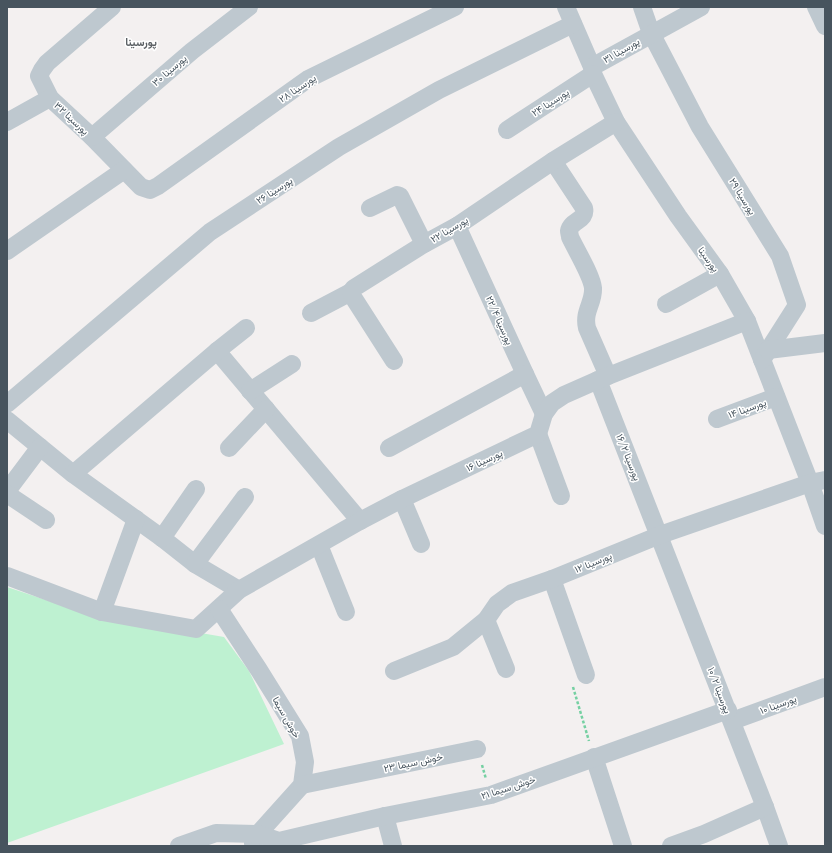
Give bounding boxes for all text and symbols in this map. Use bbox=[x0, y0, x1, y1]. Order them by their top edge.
district label: پورسینا bbox=[125, 35, 157, 50]
street label: پورسینا ۳۱ bbox=[600, 35, 643, 67]
street label: پورسینا ۳۰ bbox=[149, 52, 190, 90]
street label: پورسینا ۲۸ bbox=[276, 71, 319, 106]
street label: پورسینا ۲۴ bbox=[529, 85, 572, 120]
street label: پورسینا ۳۲ bbox=[51, 99, 92, 139]
street label: پورسینا ۲۶ bbox=[254, 174, 296, 208]
street label: پورسینا ۲۹ bbox=[725, 175, 759, 218]
street label: پورسینا ۲۲ bbox=[428, 213, 471, 247]
street label: پورسینا bbox=[694, 244, 722, 275]
street label: پورسینا ۲۲/۴ bbox=[482, 294, 516, 347]
street label: پورسینا ۱۴ bbox=[726, 395, 769, 422]
street label: پورسینا ۱۶/۲ bbox=[612, 432, 644, 483]
street label: پورسینا ۱۶ bbox=[464, 446, 505, 475]
street label: پورسینا ۱۲ bbox=[573, 549, 614, 577]
street label: پورسینا ۱۰/۲ bbox=[704, 665, 734, 716]
street label: پورسینا ۱۰ bbox=[758, 692, 799, 718]
street label: خوش سیما bbox=[270, 694, 304, 740]
street label: خوش سیما ۲۳ bbox=[382, 750, 444, 775]
street label: خوش سیما ۲۱ bbox=[479, 772, 537, 802]

